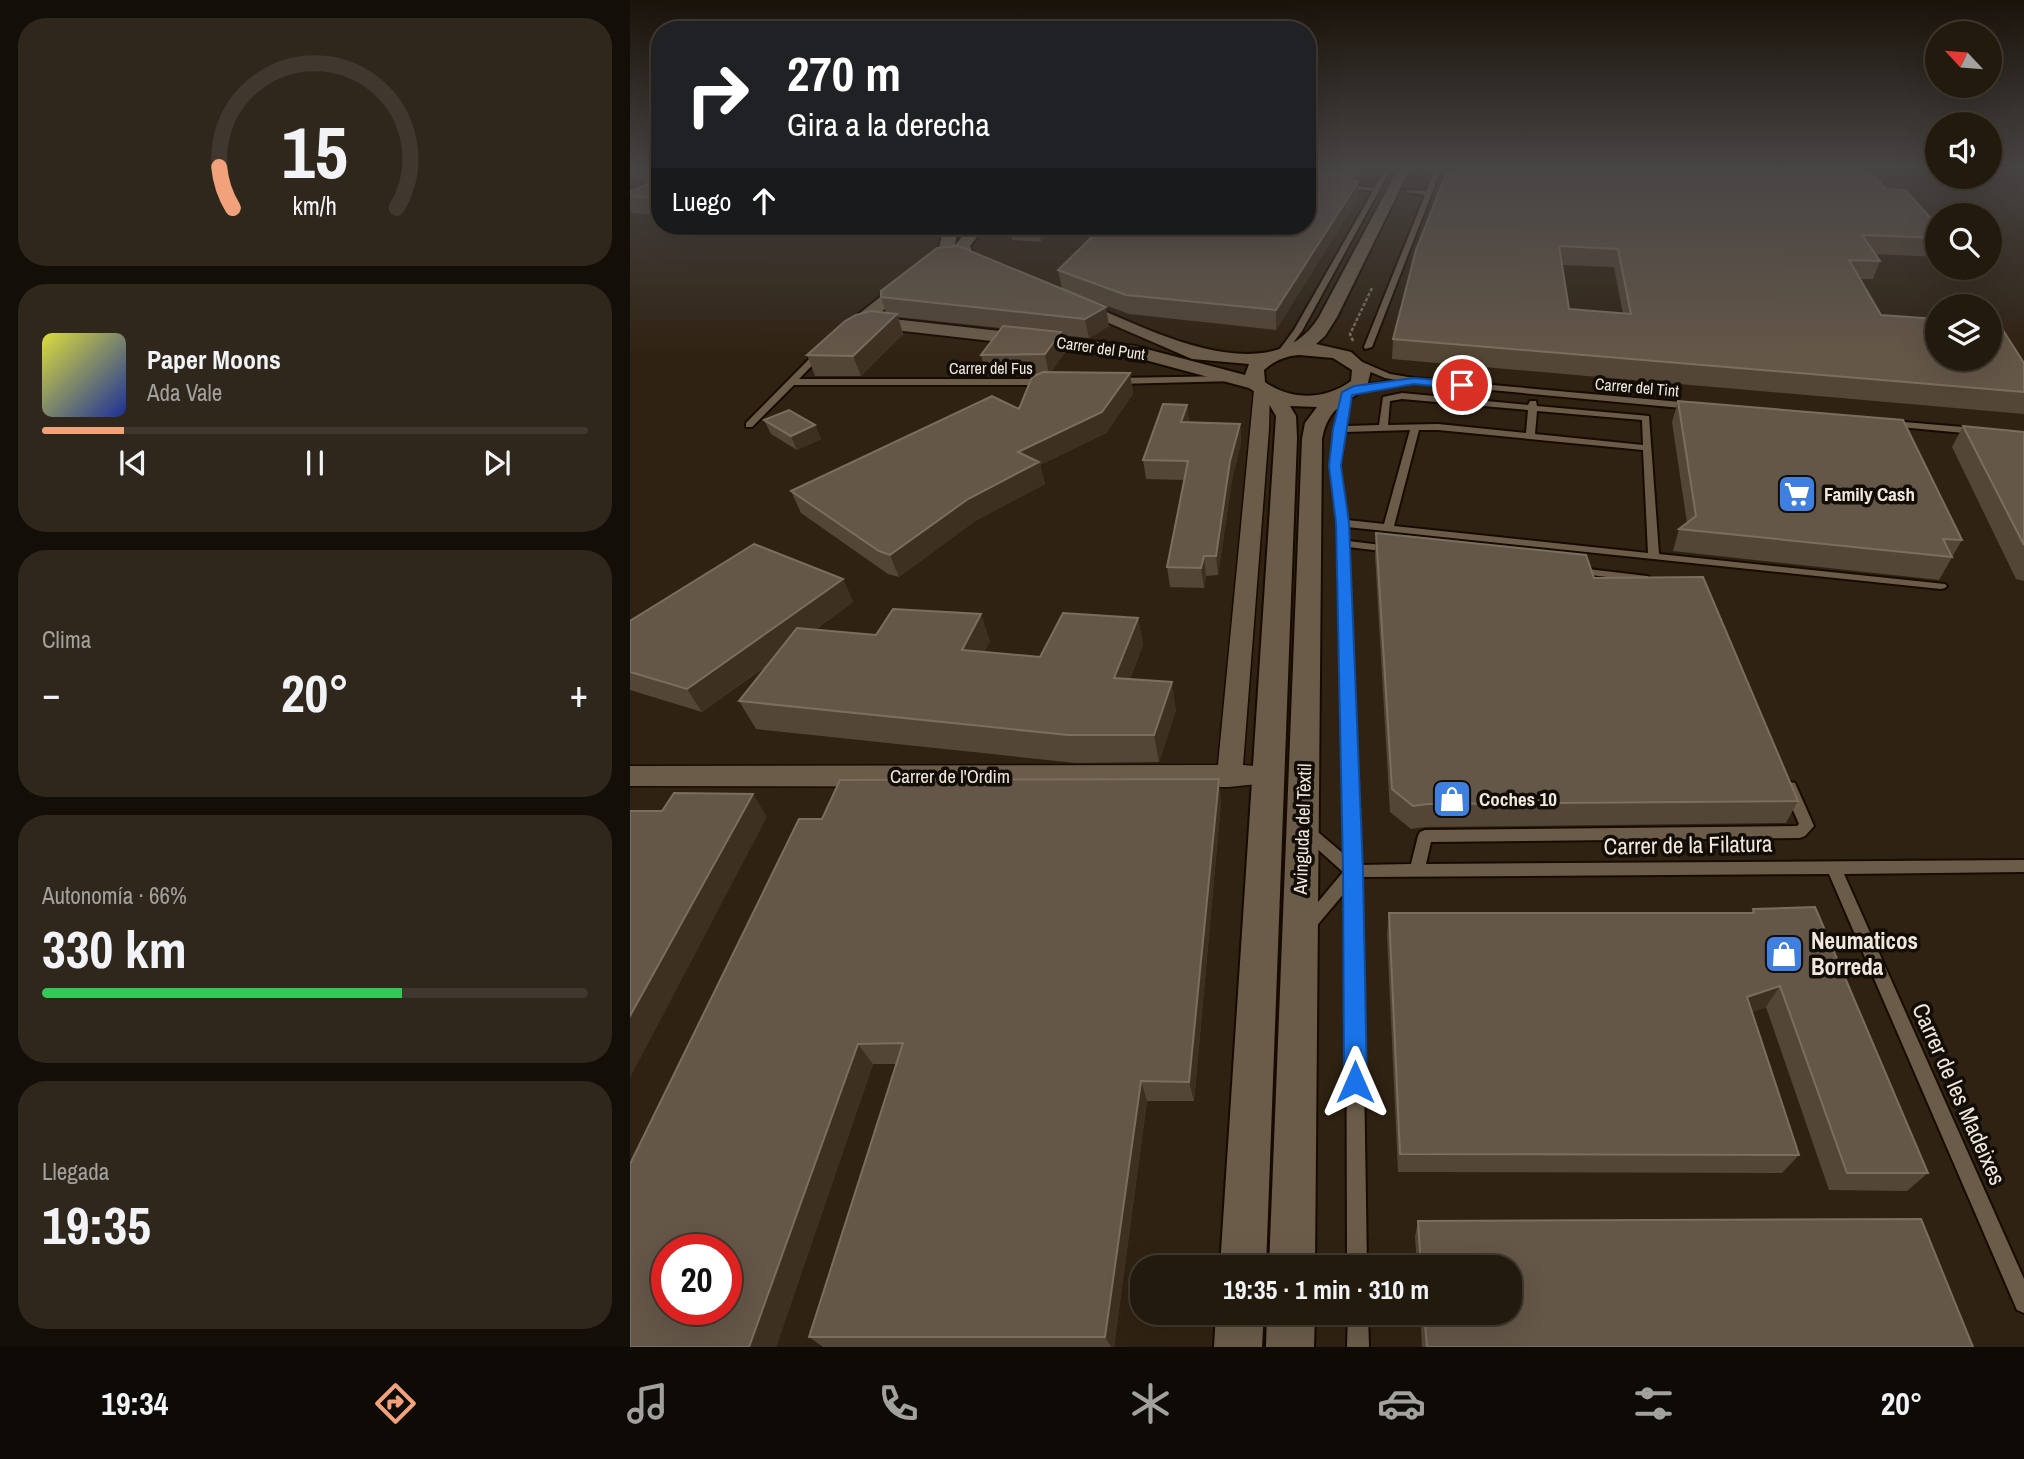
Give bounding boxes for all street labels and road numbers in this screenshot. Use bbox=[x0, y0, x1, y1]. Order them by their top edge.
street label: Carrer del Punt bbox=[1055, 331, 1147, 365]
street label: Carrer del Fus bbox=[949, 357, 1033, 379]
street label: Carrer del Tint bbox=[1594, 372, 1680, 402]
street label: Carrer de l'Ordim bbox=[890, 763, 1010, 789]
street label: Avinguda del Tèxtil bbox=[1287, 763, 1317, 896]
street label: Carrer de la Filatura bbox=[1603, 828, 1773, 861]
street label: Carrer de les Madeixes bbox=[1905, 998, 2013, 1190]

